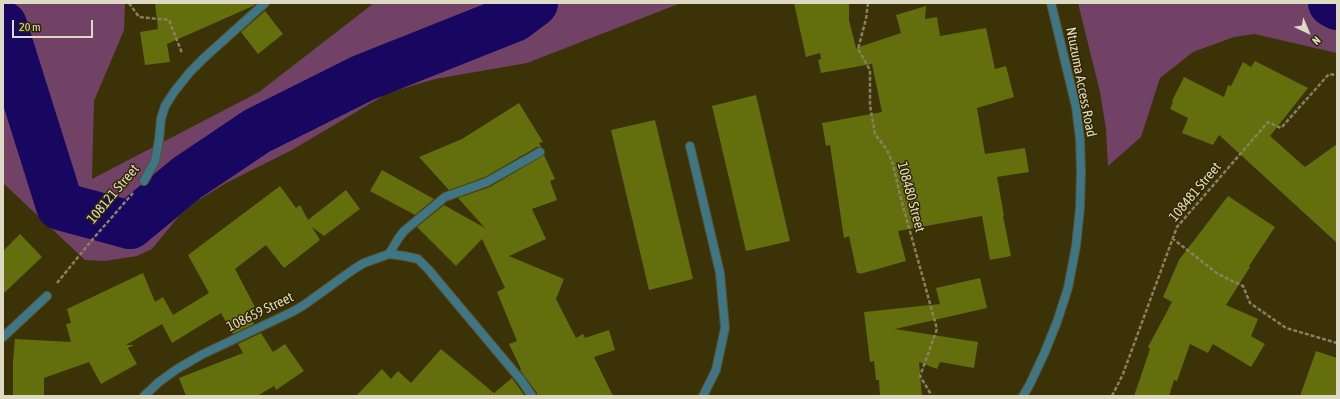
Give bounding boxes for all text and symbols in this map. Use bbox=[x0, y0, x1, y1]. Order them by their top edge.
scale bar bbox=[14, 12, 95, 38]
north arrow bbox=[1288, 12, 1328, 52]
text: 20 m bbox=[19, 20, 41, 34]
street label: Ntuzuma Access Road bbox=[1062, 26, 1100, 138]
text: N bbox=[1310, 34, 1323, 47]
street label: 108481 Street bbox=[1165, 159, 1225, 225]
street label: 108480 Street bbox=[894, 160, 928, 234]
street label: 108121 Street bbox=[83, 161, 143, 227]
street label: 108659 Street bbox=[224, 289, 296, 335]

